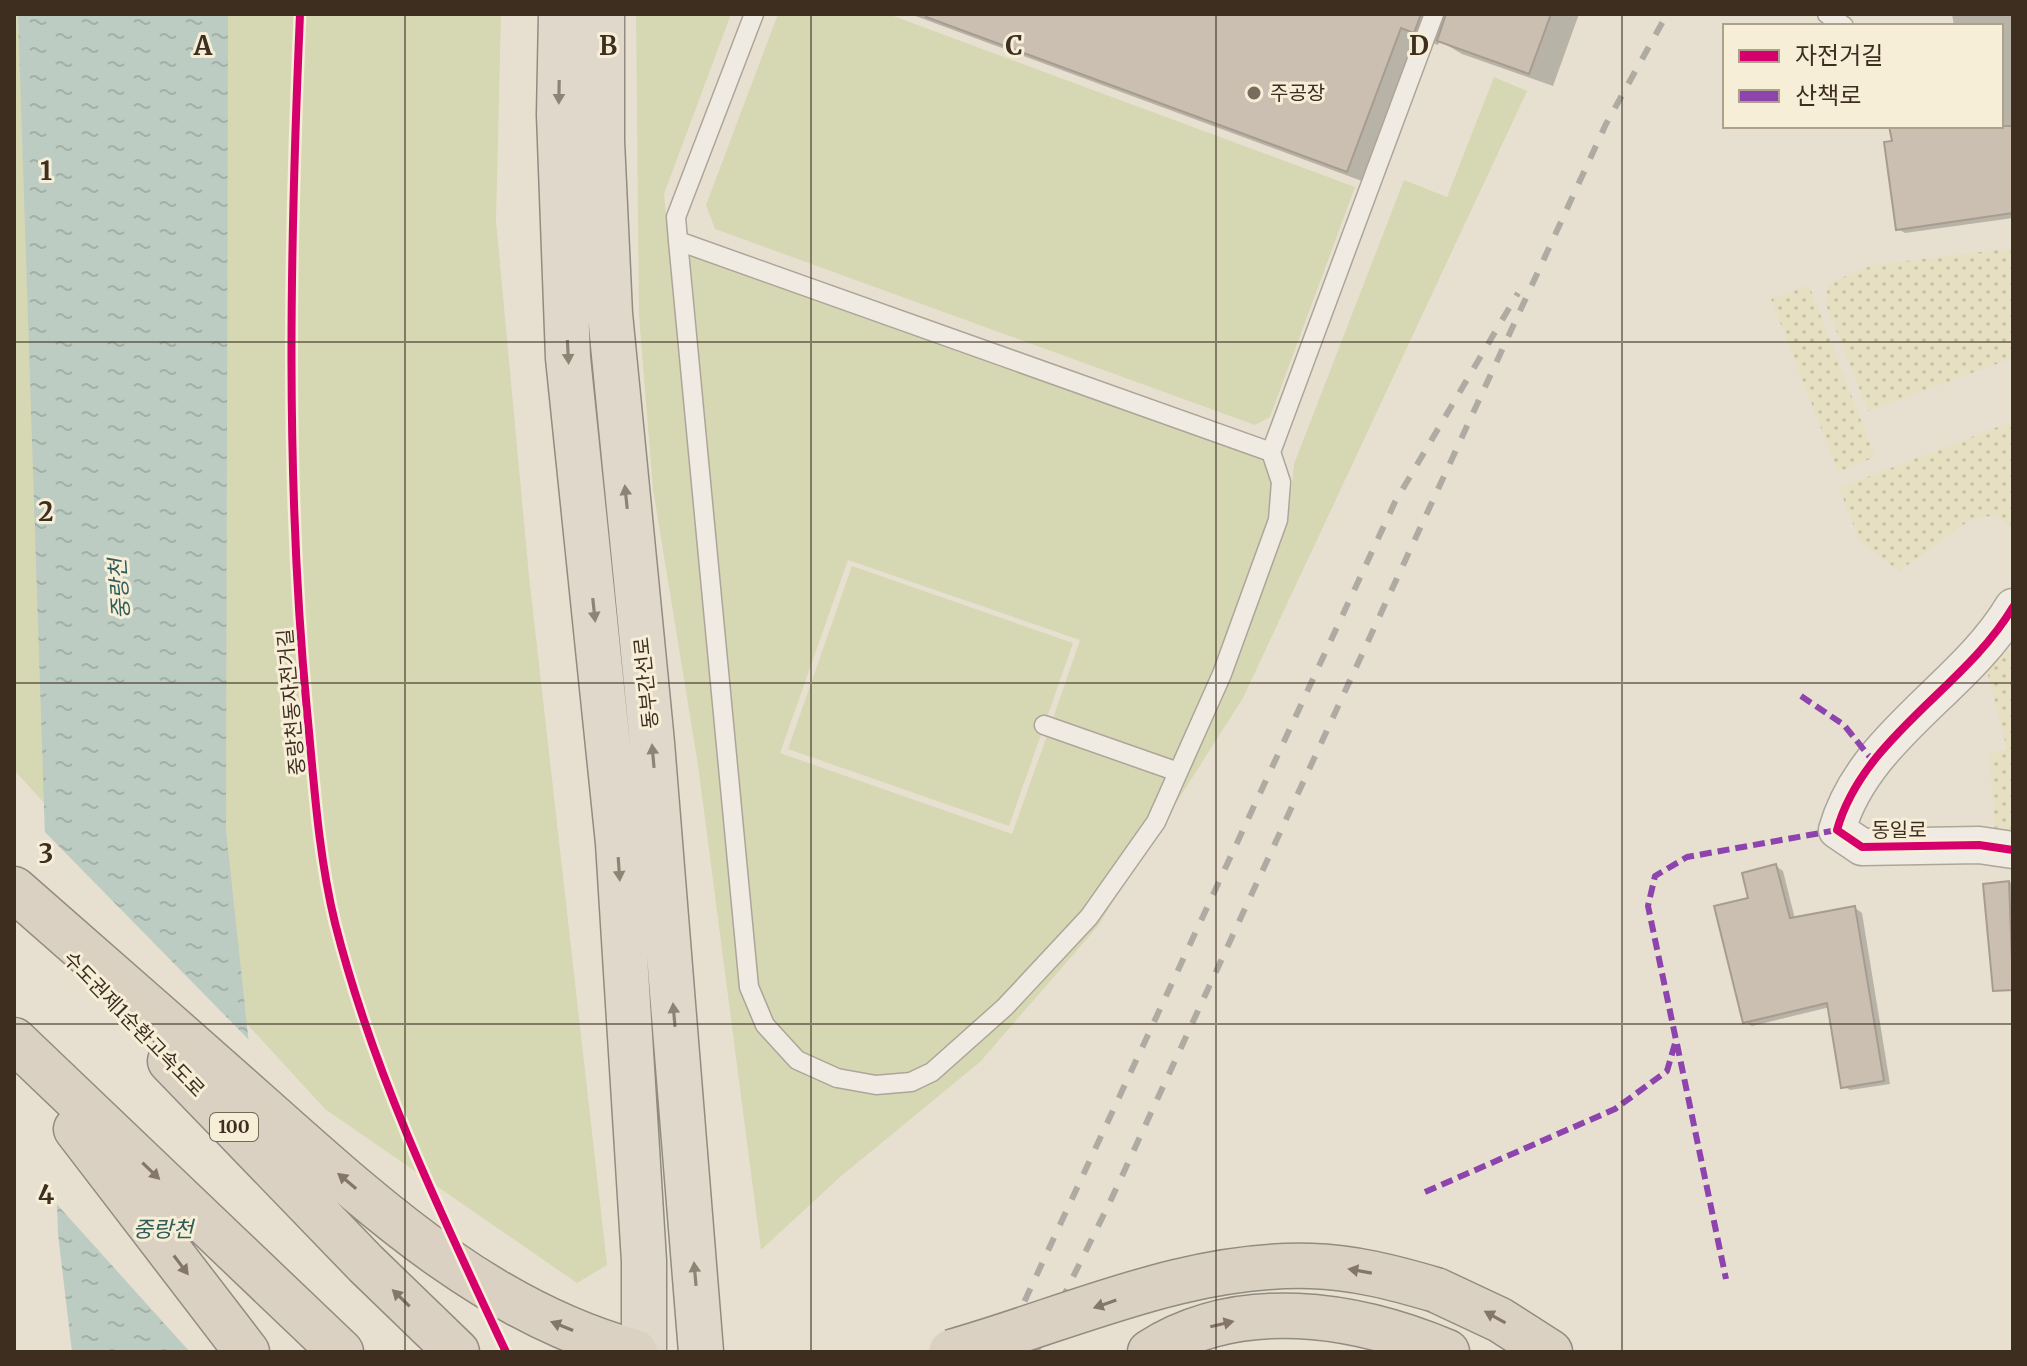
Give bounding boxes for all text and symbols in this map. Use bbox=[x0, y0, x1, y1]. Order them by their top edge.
legend bbox=[1723, 24, 2003, 128]
text: A bbox=[193, 29, 213, 62]
text: B bbox=[599, 29, 617, 62]
text: C bbox=[1005, 29, 1023, 62]
text: D bbox=[1409, 29, 1429, 62]
text: 자전거길 bbox=[1795, 40, 1883, 71]
one-way arrow bbox=[553, 80, 566, 105]
place label: 주공장 bbox=[1270, 80, 1325, 105]
text: 산책로 bbox=[1795, 80, 1861, 111]
marker: 주공장 bbox=[1245, 84, 1263, 102]
text: 1 bbox=[40, 154, 52, 187]
one-way arrow bbox=[562, 340, 575, 365]
one-way arrow bbox=[619, 484, 632, 509]
text: 2 bbox=[38, 495, 54, 528]
water label: 중랑천 bbox=[103, 555, 135, 620]
one-way arrow bbox=[588, 598, 601, 623]
street label: 중랑천동자전거길 bbox=[272, 628, 309, 776]
street label: 동부간선로 bbox=[628, 636, 663, 730]
one-way arrow bbox=[646, 743, 659, 768]
street label: 동일로 bbox=[1871, 817, 1927, 842]
text: 3 bbox=[39, 837, 53, 870]
one-way arrow bbox=[613, 857, 626, 882]
street label: 수도권제1순환고속도로 bbox=[58, 946, 210, 1102]
one-way arrow bbox=[667, 1002, 680, 1027]
road number: 100 bbox=[210, 1113, 258, 1141]
one-way arrow bbox=[141, 1161, 160, 1180]
one-way arrow bbox=[337, 1173, 357, 1190]
text: 4 bbox=[38, 1178, 55, 1211]
water label: 중랑천 bbox=[133, 1215, 196, 1243]
one-way arrow bbox=[172, 1255, 188, 1275]
one-way arrow bbox=[688, 1261, 701, 1286]
one-way arrow bbox=[1347, 1265, 1372, 1277]
one-way arrow bbox=[392, 1289, 411, 1308]
one-way arrow bbox=[1093, 1298, 1117, 1310]
one-way arrow bbox=[1484, 1310, 1506, 1324]
one-way arrow bbox=[1209, 1317, 1234, 1330]
one-way arrow bbox=[550, 1319, 574, 1332]

